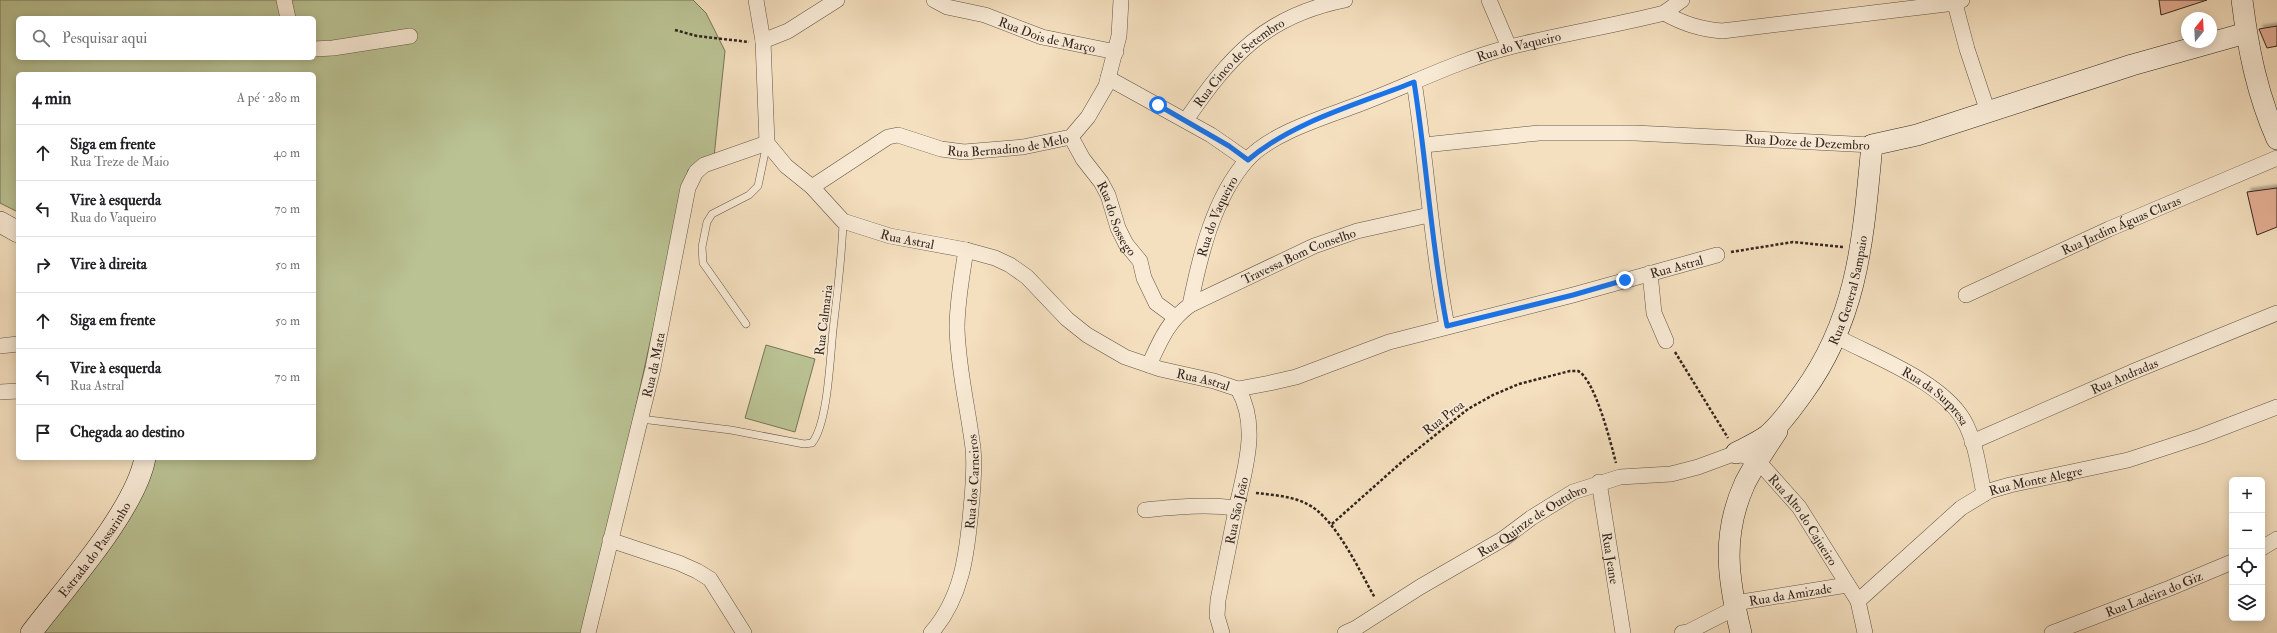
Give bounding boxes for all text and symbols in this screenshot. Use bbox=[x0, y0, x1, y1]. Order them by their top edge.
north arrow bbox=[2181, 12, 2217, 48]
street label: Rua Dois de Março bbox=[996, 14, 1097, 57]
street label: Rua Cinco de Setembro bbox=[1191, 15, 1287, 110]
search box bbox=[16, 16, 316, 60]
icon: search bbox=[30, 27, 52, 49]
text: Pesquisar aqui bbox=[62, 29, 147, 48]
street label: Rua do Vaqueiro bbox=[1475, 29, 1562, 65]
text: 4 min bbox=[32, 88, 71, 109]
text: A pé · 280 m bbox=[237, 90, 300, 106]
route start bbox=[1149, 96, 1167, 114]
street label: Rua Bernadino de Melo bbox=[946, 131, 1070, 161]
street label: Rua Doze de Dezembro bbox=[1744, 132, 1870, 154]
text: Siga em frente bbox=[70, 135, 156, 154]
icon: ahead bbox=[32, 142, 54, 164]
text: 40 m bbox=[274, 145, 300, 161]
text: Rua Treze de Maio bbox=[70, 154, 169, 170]
street label: Rua do Vaqueiro bbox=[1194, 173, 1242, 259]
street label: Rua do Sossego bbox=[1093, 178, 1139, 259]
text: Vire à esquerda bbox=[70, 191, 161, 210]
street label: Rua Jardim Águas Claras bbox=[2059, 192, 2184, 259]
icon: left bbox=[32, 198, 54, 220]
text: 70 m bbox=[275, 201, 300, 217]
text: Rua do Vaqueiro bbox=[70, 210, 156, 226]
street label: Travessa Bom Conselho bbox=[1239, 225, 1358, 288]
street label: Rua Astral bbox=[878, 226, 936, 253]
street label: Rua General Sampaio bbox=[1826, 235, 1871, 348]
street label: Rua Astral bbox=[1648, 252, 1706, 282]
icon: right bbox=[32, 254, 54, 276]
text: Vire à direita bbox=[70, 255, 147, 274]
text: 50 m bbox=[275, 257, 300, 273]
route end bbox=[1616, 271, 1634, 289]
street label: Rua Calmaria bbox=[812, 283, 836, 356]
icon: ahead bbox=[32, 310, 54, 332]
text: Siga em frente bbox=[70, 311, 156, 330]
text: 50 m bbox=[275, 313, 300, 329]
street label: Rua da Mata bbox=[639, 331, 669, 399]
street label: Rua Andradas bbox=[2088, 355, 2161, 398]
text: Vire à esquerda bbox=[70, 359, 161, 378]
street label: Rua da Surpresa bbox=[1899, 364, 1972, 429]
icon: left bbox=[32, 366, 54, 388]
street label: Rua Astral bbox=[1175, 366, 1232, 395]
text: 70 m bbox=[275, 369, 300, 385]
text: Rua Astral bbox=[70, 378, 124, 394]
street label: Rua Proa bbox=[1420, 397, 1468, 439]
icon: arrive bbox=[32, 422, 54, 444]
text: Chegada ao destino bbox=[70, 423, 185, 442]
street label: Rua dos Carneiros bbox=[962, 433, 983, 530]
street label: Rua Monte Alegre bbox=[1987, 463, 2084, 500]
street label: Rua Alto do Cajueiro bbox=[1765, 471, 1841, 569]
street label: Rua São João bbox=[1222, 476, 1252, 546]
map controls bbox=[2229, 477, 2265, 621]
button: + bbox=[2229, 477, 2265, 513]
street label: Rua Quinze de Outubro bbox=[1475, 481, 1589, 561]
street label: Estrada do Passarinho bbox=[55, 499, 135, 601]
button: − bbox=[2229, 513, 2265, 549]
street label: Rua Jeane bbox=[1598, 531, 1622, 586]
button: locate bbox=[2229, 549, 2265, 585]
street label: Rua Ladeira do Giz bbox=[2103, 568, 2206, 621]
street label: Rua da Amizade bbox=[1748, 580, 1834, 610]
button: layers bbox=[2229, 585, 2265, 621]

